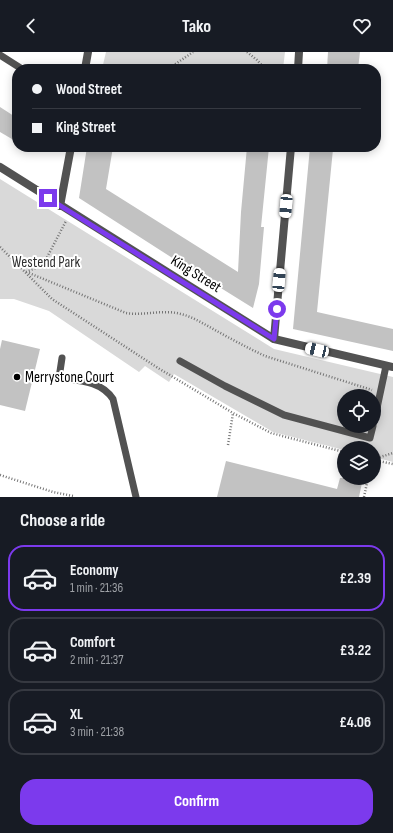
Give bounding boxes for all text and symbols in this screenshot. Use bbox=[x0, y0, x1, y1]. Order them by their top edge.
icon: back bbox=[20, 15, 42, 37]
icon: heart bbox=[351, 15, 373, 37]
text: Tako bbox=[182, 16, 211, 37]
text: Wood Street bbox=[56, 80, 122, 99]
text: King Street bbox=[56, 118, 116, 137]
route end bbox=[39, 189, 57, 207]
car bbox=[279, 194, 293, 218]
street label: King Street bbox=[167, 251, 225, 297]
park label: Westend Park bbox=[12, 253, 80, 272]
car bbox=[272, 268, 286, 292]
route start bbox=[268, 300, 286, 318]
car bbox=[304, 341, 330, 359]
place label: Merrystone Court bbox=[25, 368, 114, 387]
marker: Merrystone Court bbox=[12, 372, 22, 382]
map controls bbox=[337, 389, 381, 485]
button: locate bbox=[337, 389, 381, 433]
button: layers bbox=[337, 441, 381, 485]
text: Choose a ride bbox=[20, 510, 105, 531]
icon: car bbox=[22, 560, 58, 596]
text: Economy bbox=[70, 561, 119, 580]
text: £2.39 bbox=[339, 569, 371, 588]
text: 1 min · 21:36 bbox=[70, 580, 123, 596]
icon: car bbox=[22, 632, 58, 668]
text: Comfort bbox=[70, 633, 115, 652]
text: £3.22 bbox=[340, 641, 371, 660]
text: 2 min · 21:37 bbox=[70, 652, 124, 668]
icon: car bbox=[22, 704, 58, 740]
text: XL bbox=[70, 705, 83, 724]
text: £4.06 bbox=[339, 713, 371, 732]
text: 3 min · 21:38 bbox=[70, 724, 124, 740]
button: Confirm bbox=[20, 779, 373, 825]

